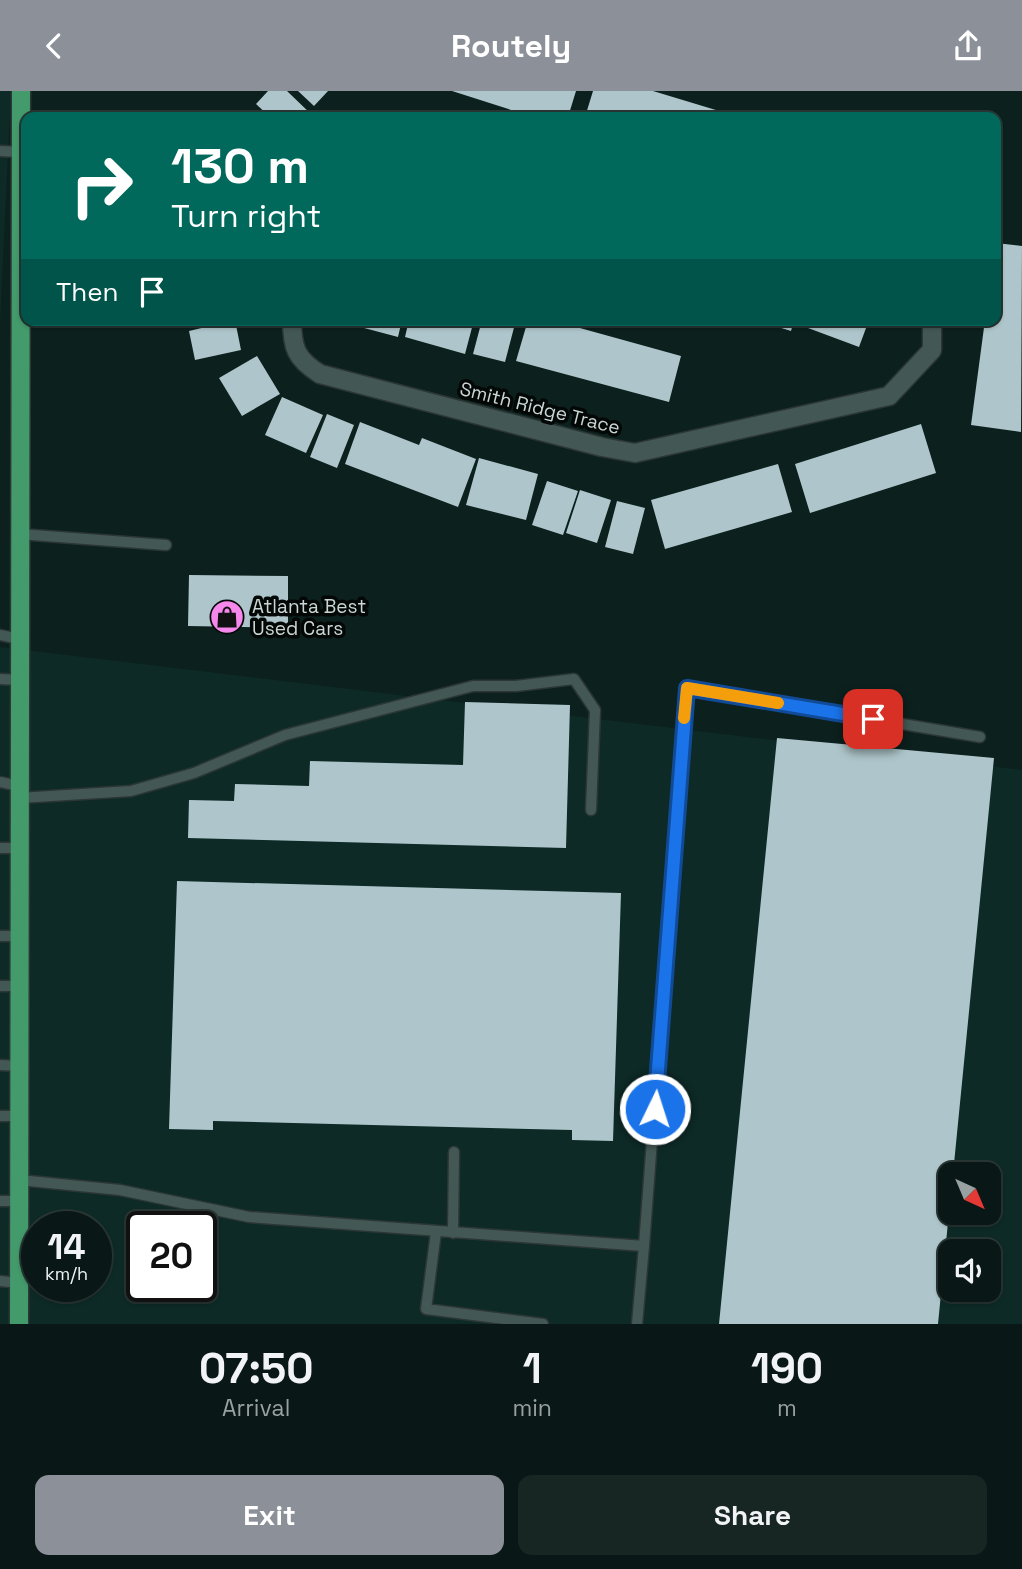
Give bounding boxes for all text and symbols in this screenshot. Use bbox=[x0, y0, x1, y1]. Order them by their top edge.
text: Routely bbox=[451, 26, 571, 66]
icon: back bbox=[35, 27, 73, 65]
icon: share bbox=[949, 27, 987, 65]
text: 130 m bbox=[171, 135, 309, 197]
icon: right bbox=[56, 140, 147, 231]
text: Turn right bbox=[171, 196, 321, 236]
icon: arrive bbox=[133, 273, 171, 311]
text: Then bbox=[56, 275, 119, 309]
street label: Smith Ridge Trace bbox=[457, 376, 623, 440]
place label: Atlanta Best Used Cars bbox=[252, 594, 366, 641]
shop icon: Atlanta Best Used Cars bbox=[208, 598, 246, 636]
pin bbox=[843, 689, 903, 749]
icon: arrive bbox=[854, 700, 892, 738]
position arrow bbox=[618, 1072, 692, 1146]
north arrow bbox=[938, 1162, 1001, 1225]
map controls bbox=[938, 1162, 1001, 1302]
speed limit sign: 20 bbox=[126, 1211, 217, 1302]
text: 14 bbox=[47, 1225, 86, 1269]
button: sound bbox=[938, 1239, 1001, 1302]
text: km/h bbox=[45, 1262, 88, 1285]
text: 07:50 bbox=[199, 1342, 314, 1395]
text: 1 bbox=[523, 1342, 542, 1395]
text: 190 bbox=[751, 1342, 823, 1395]
text: Arrival bbox=[222, 1393, 290, 1423]
text: min bbox=[512, 1393, 552, 1423]
text: m bbox=[777, 1393, 797, 1423]
button: Exit bbox=[35, 1475, 504, 1555]
button: Share bbox=[518, 1475, 987, 1555]

